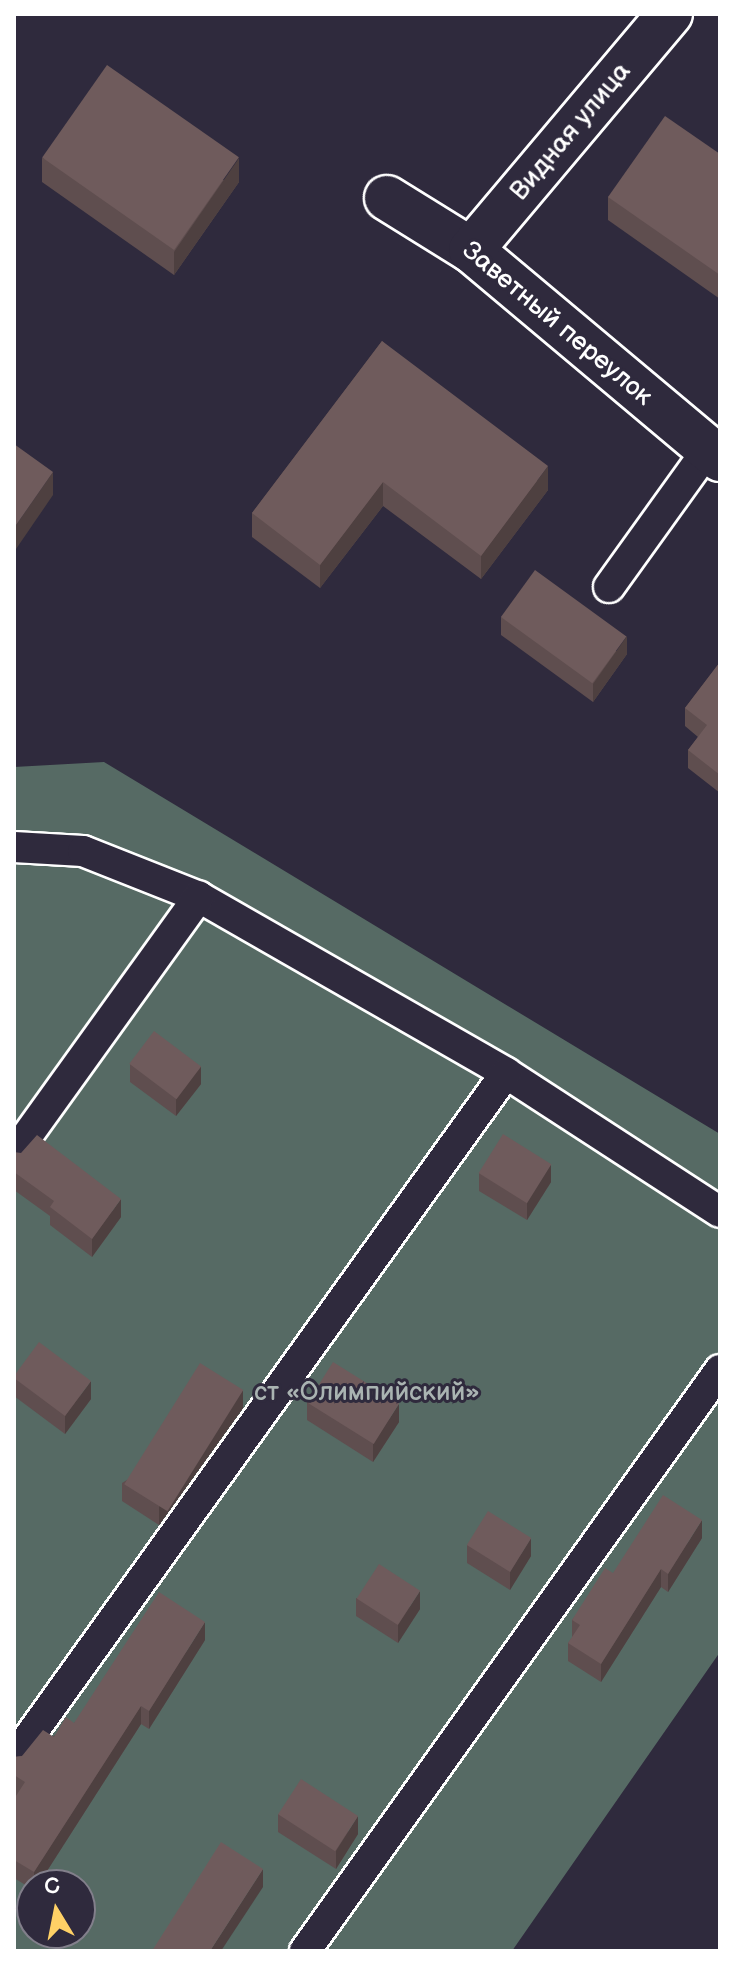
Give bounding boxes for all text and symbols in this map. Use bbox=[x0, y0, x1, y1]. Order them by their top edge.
street label: Видная улица bbox=[504, 57, 638, 207]
street label: Заветный переулок bbox=[455, 235, 659, 413]
park label: ст «Олимпийский» bbox=[254, 1377, 480, 1409]
north arrow bbox=[16, 1869, 96, 1949]
text: С bbox=[42, 1872, 62, 1901]

